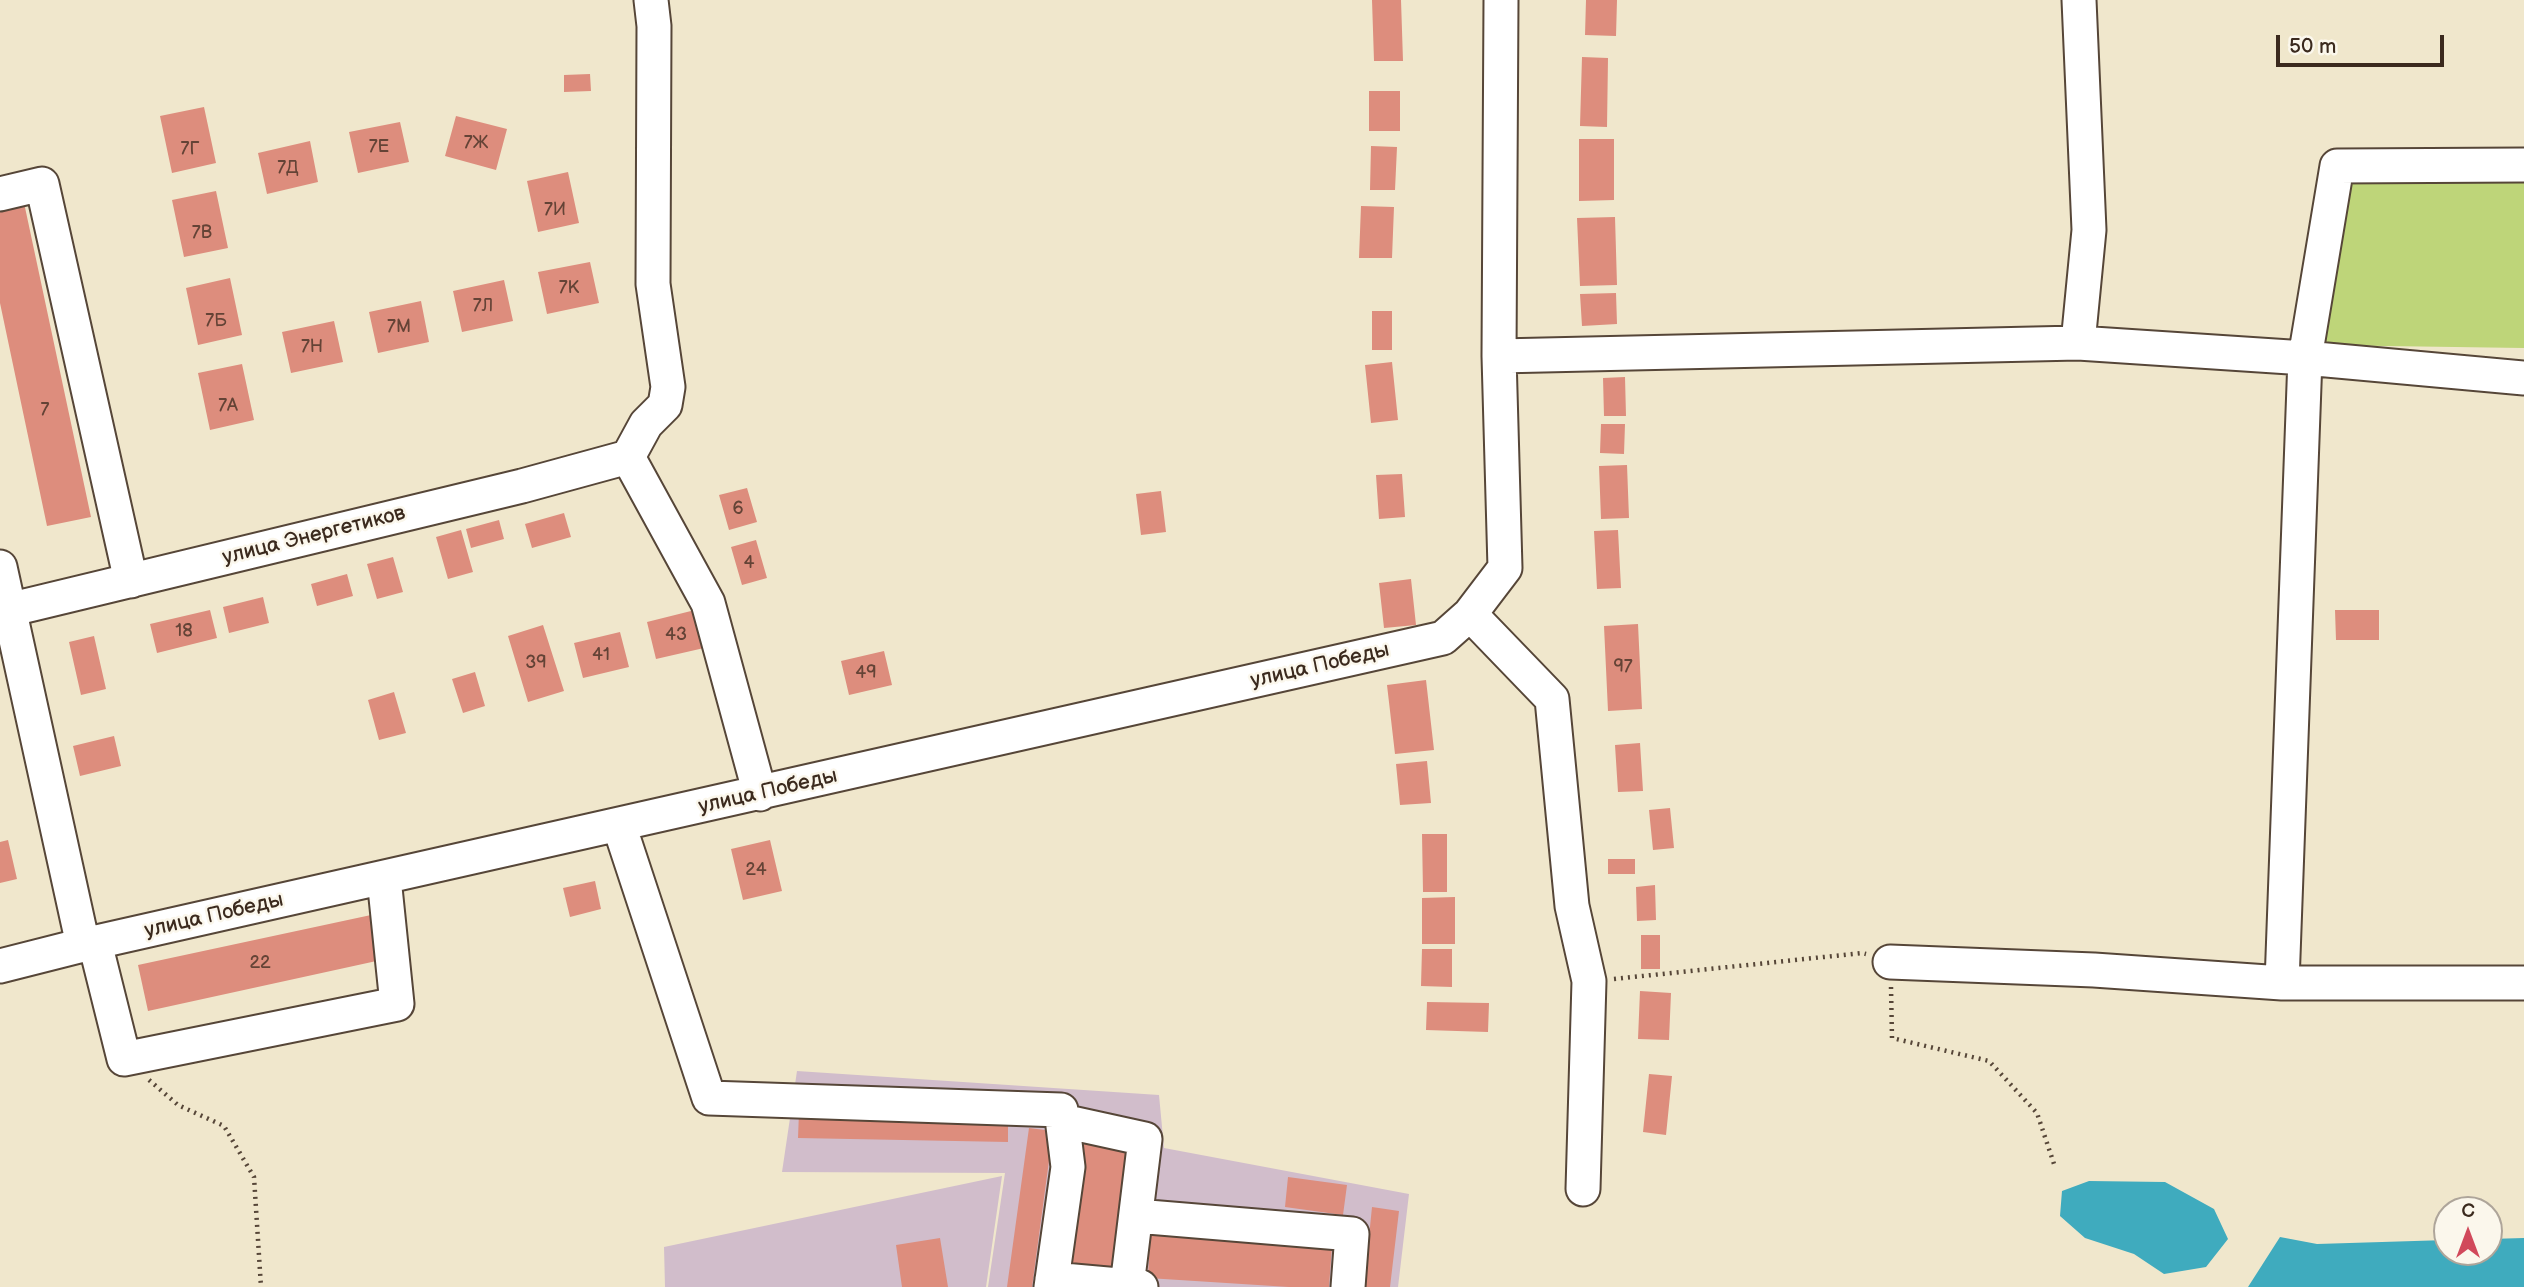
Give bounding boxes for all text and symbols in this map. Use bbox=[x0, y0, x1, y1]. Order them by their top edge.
scale bar bbox=[2279, 21, 2447, 65]
text: 50 m bbox=[2289, 34, 2336, 59]
house number: 7Ж bbox=[464, 132, 488, 154]
house number: 7Е bbox=[369, 136, 389, 158]
house number: 7Г bbox=[181, 138, 199, 160]
house number: 7Д bbox=[277, 157, 299, 179]
house number: 7И bbox=[544, 199, 566, 221]
house number: 7В bbox=[192, 222, 212, 244]
house number: 7К bbox=[559, 277, 579, 299]
house number: 7Л bbox=[473, 295, 493, 317]
house number: 7Б bbox=[205, 310, 227, 332]
house number: 7М bbox=[387, 316, 411, 338]
house number: 7Н bbox=[301, 336, 323, 358]
house number: 7А bbox=[218, 395, 238, 417]
house number: 7 bbox=[41, 399, 49, 421]
house number: 6 bbox=[733, 498, 743, 520]
street label: улица Энергетиков bbox=[220, 501, 408, 571]
house number: 4 bbox=[744, 552, 754, 574]
house number: 18 bbox=[175, 620, 193, 642]
house number: 43 bbox=[665, 624, 687, 646]
street label: улица Победы bbox=[1248, 638, 1392, 694]
house number: 41 bbox=[592, 644, 610, 666]
house number: 39 bbox=[525, 652, 547, 674]
house number: 97 bbox=[1613, 656, 1633, 678]
house number: 49 bbox=[855, 662, 877, 684]
street label: улица Победы bbox=[696, 764, 840, 820]
house number: 24 bbox=[745, 859, 767, 881]
street label: улица Победы bbox=[142, 888, 286, 944]
house number: 22 bbox=[249, 952, 271, 974]
north arrow bbox=[2433, 1196, 2503, 1266]
text: С bbox=[2461, 1200, 2475, 1223]

